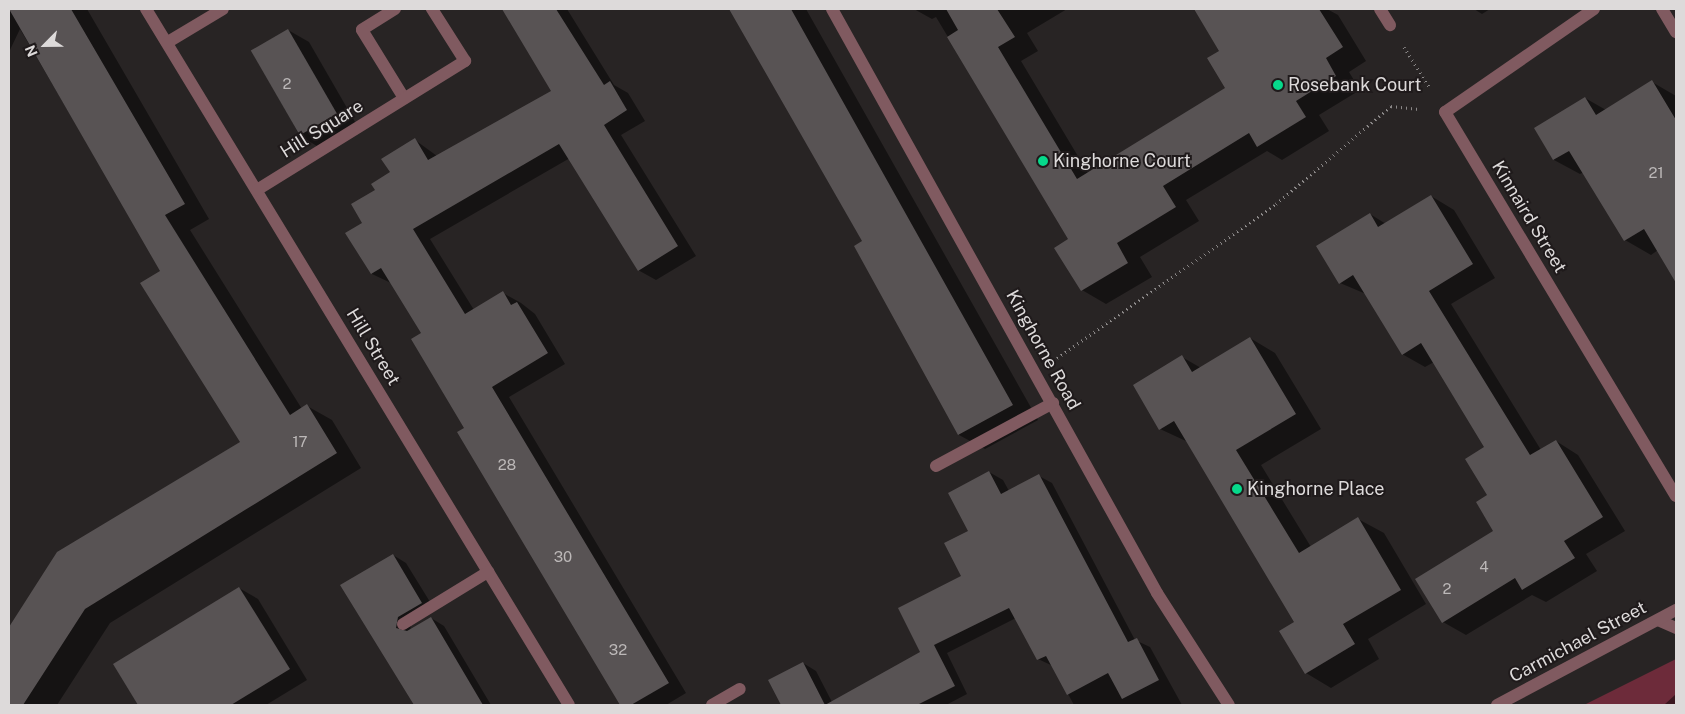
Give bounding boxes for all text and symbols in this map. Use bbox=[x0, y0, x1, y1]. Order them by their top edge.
north arrow bbox=[20, 20, 70, 70]
text: N bbox=[22, 43, 41, 59]
place label: Rosebank Court bbox=[1288, 74, 1422, 96]
house number: 2 bbox=[283, 75, 291, 93]
marker: Rosebank Court bbox=[1272, 79, 1284, 91]
street label: Hill Square bbox=[277, 95, 367, 163]
place label: Kinghorne Court bbox=[1053, 150, 1191, 172]
marker: Kinghorne Court bbox=[1037, 155, 1049, 167]
street label: Kinnaird Street bbox=[1487, 157, 1571, 277]
house number: 21 bbox=[1648, 164, 1664, 182]
street label: Kinghorne Road bbox=[1001, 286, 1085, 414]
street label: Hill Street bbox=[342, 305, 404, 389]
house number: 17 bbox=[292, 433, 308, 451]
house number: 28 bbox=[498, 456, 516, 474]
place label: Kinghorne Place bbox=[1247, 478, 1385, 500]
marker: Kinghorne Place bbox=[1231, 483, 1243, 495]
house number: 30 bbox=[554, 548, 572, 566]
house number: 4 bbox=[1479, 558, 1489, 576]
house number: 2 bbox=[1443, 580, 1451, 598]
street label: Carmichael Street bbox=[1506, 597, 1650, 687]
house number: 32 bbox=[609, 641, 627, 659]

